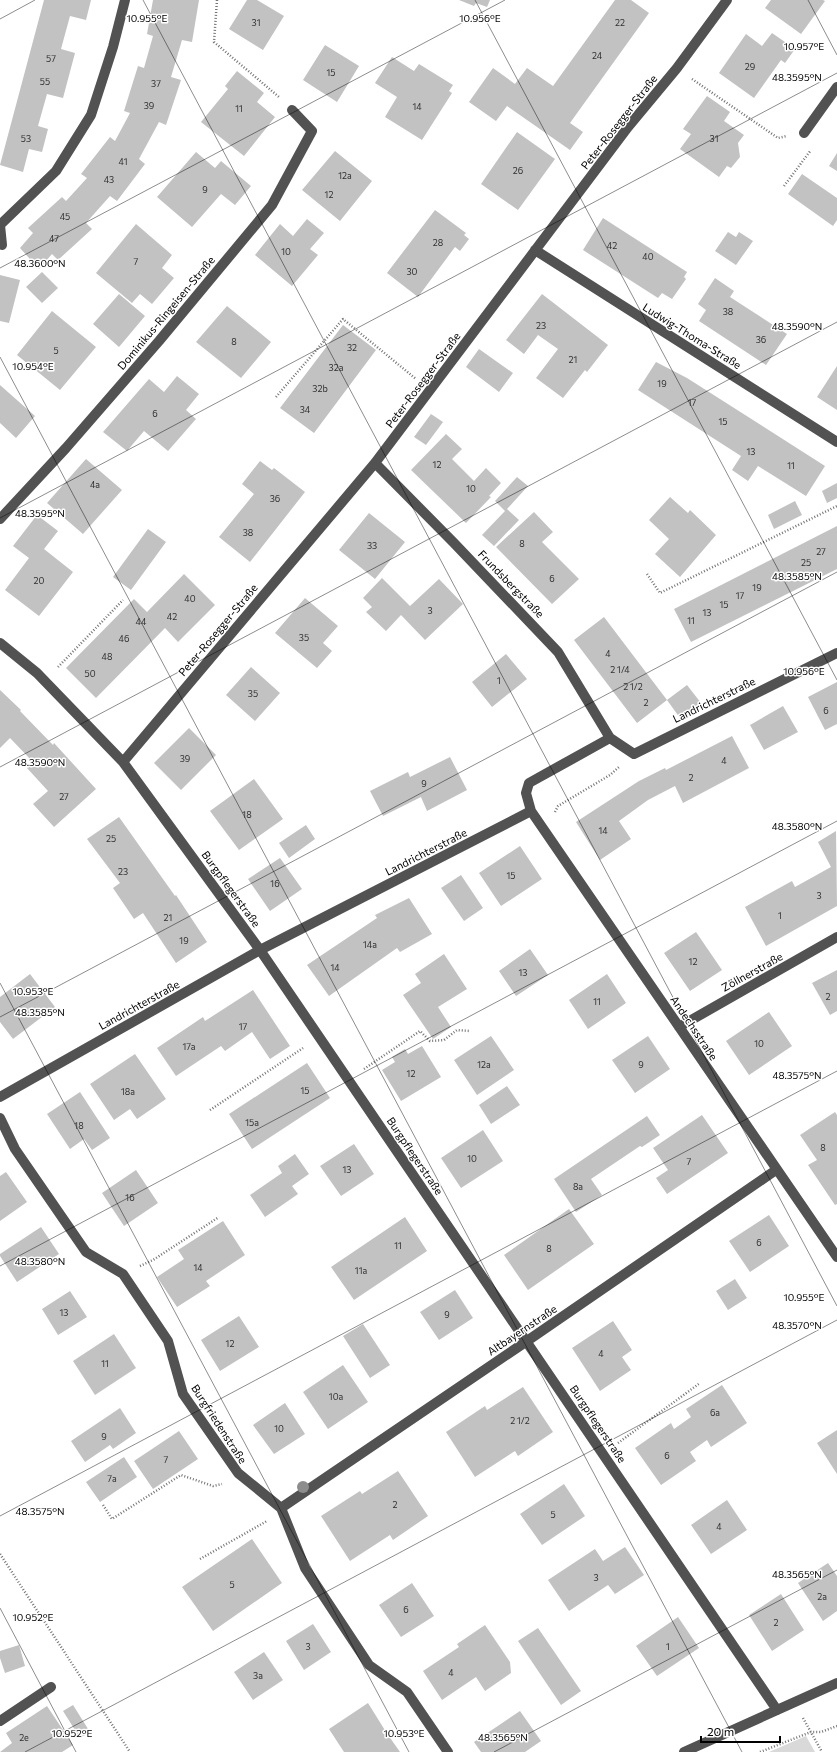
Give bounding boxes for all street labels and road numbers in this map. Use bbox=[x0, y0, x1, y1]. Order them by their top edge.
street label: Peter-Rosegger-Straße bbox=[578, 72, 660, 171]
street label: Dominikus-Ringeisen-Straße bbox=[114, 253, 217, 372]
street label: Ludwig-Thoma-Straße bbox=[641, 300, 744, 371]
street label: Peter-Rosegger-Straße bbox=[382, 329, 463, 430]
street label: Frundsbergstraße bbox=[476, 547, 547, 620]
street label: Peter-Rosegger-Straße bbox=[175, 581, 260, 678]
street label: Landrichterstraße bbox=[670, 674, 757, 725]
street label: Landrichterstraße bbox=[383, 825, 469, 878]
street label: Burgpflegerstraße bbox=[199, 848, 263, 929]
street label: Zöllnerstraße bbox=[719, 949, 785, 994]
street label: Landrichterstraße bbox=[96, 977, 181, 1032]
street label: Andechsstraße bbox=[668, 993, 721, 1063]
street label: Burgpflegerstraße bbox=[385, 1114, 446, 1197]
street label: Altbayernstraße bbox=[484, 1301, 559, 1358]
street label: Burgfriedenstraße bbox=[189, 1382, 250, 1466]
street label: Burgpflegerstraße bbox=[568, 1382, 629, 1465]

